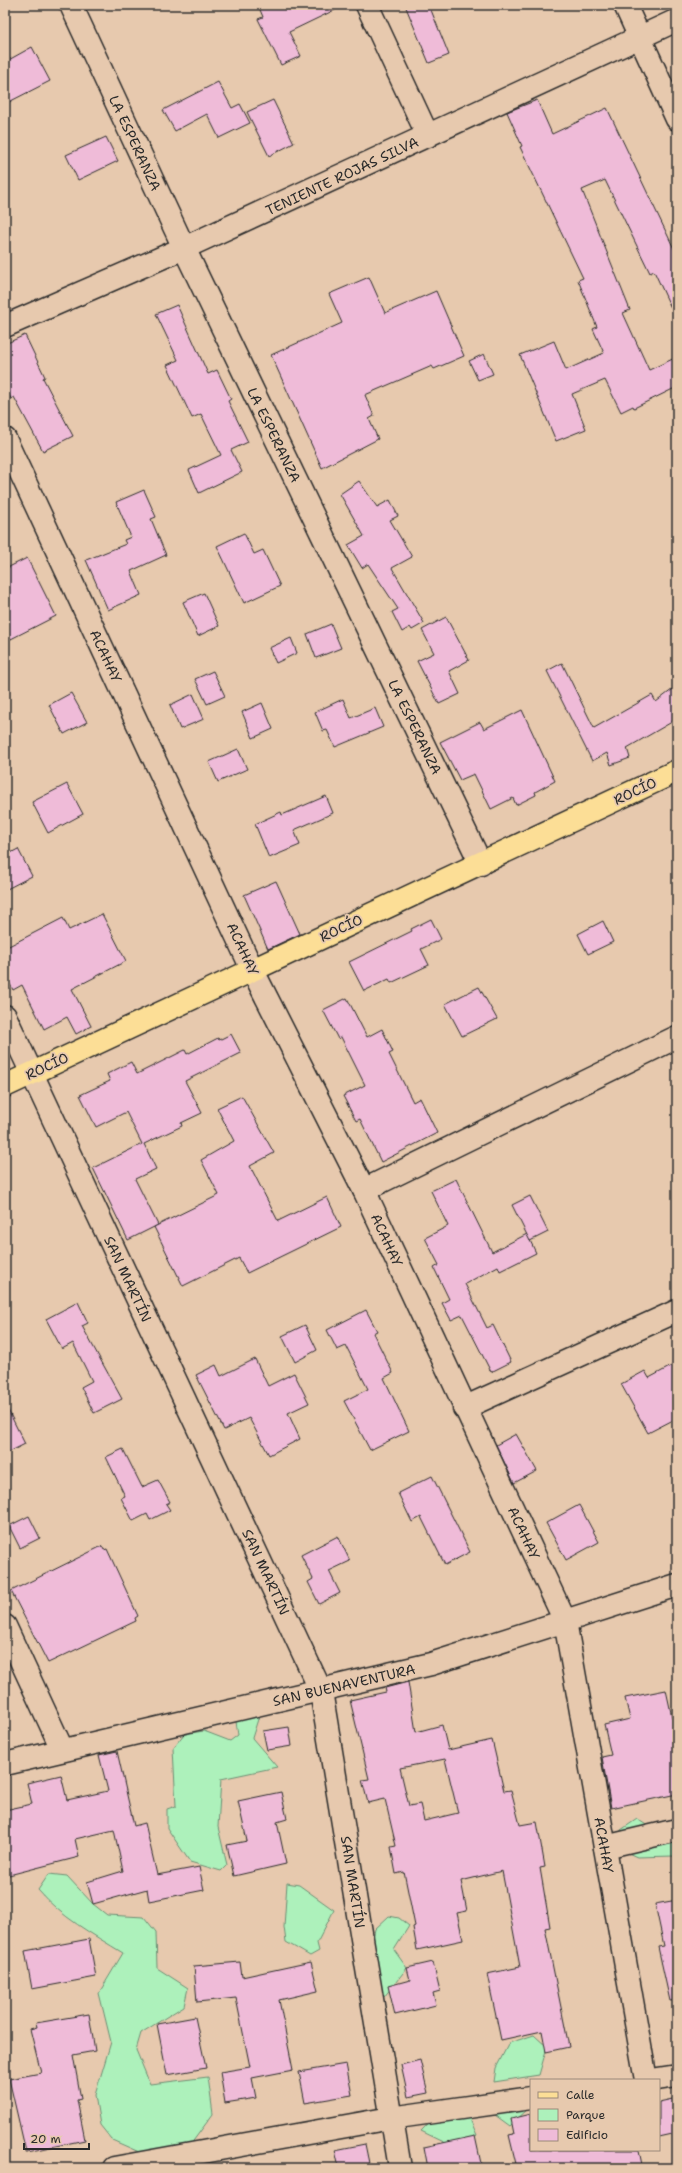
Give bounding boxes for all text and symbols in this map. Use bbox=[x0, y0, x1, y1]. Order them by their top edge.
street label: LA ESPERANZA bbox=[105, 92, 165, 194]
street label: TENIENTE ROJAS SILVA bbox=[263, 133, 421, 219]
street label: LA ESPERANZA bbox=[243, 385, 305, 485]
street label: ACAHAY bbox=[86, 627, 126, 686]
street label: LA ESPERANZA bbox=[384, 677, 446, 777]
street label: ROCÍO bbox=[611, 773, 659, 809]
street label: ROCÍO bbox=[317, 910, 365, 946]
street label: ACAHAY bbox=[223, 920, 263, 979]
street label: ROCÍO bbox=[23, 1048, 71, 1084]
street label: ACAHAY bbox=[367, 1211, 407, 1270]
street label: SAN MARTÍN bbox=[100, 1233, 156, 1325]
street label: ACAHAY bbox=[504, 1504, 544, 1563]
street label: SAN MARTÍN bbox=[238, 1526, 294, 1618]
street label: SAN BUENAVENTURA bbox=[271, 1660, 417, 1710]
street label: ACAHAY bbox=[590, 1816, 618, 1875]
street label: SAN MARTÍN bbox=[337, 1835, 369, 1929]
legend bbox=[530, 2079, 660, 2151]
text: Calle bbox=[566, 2087, 595, 2103]
text: Parque bbox=[566, 2107, 605, 2123]
scale bar bbox=[24, 2125, 89, 2151]
text: Edificio bbox=[566, 2127, 608, 2143]
text: 20 m bbox=[30, 2131, 61, 2147]

